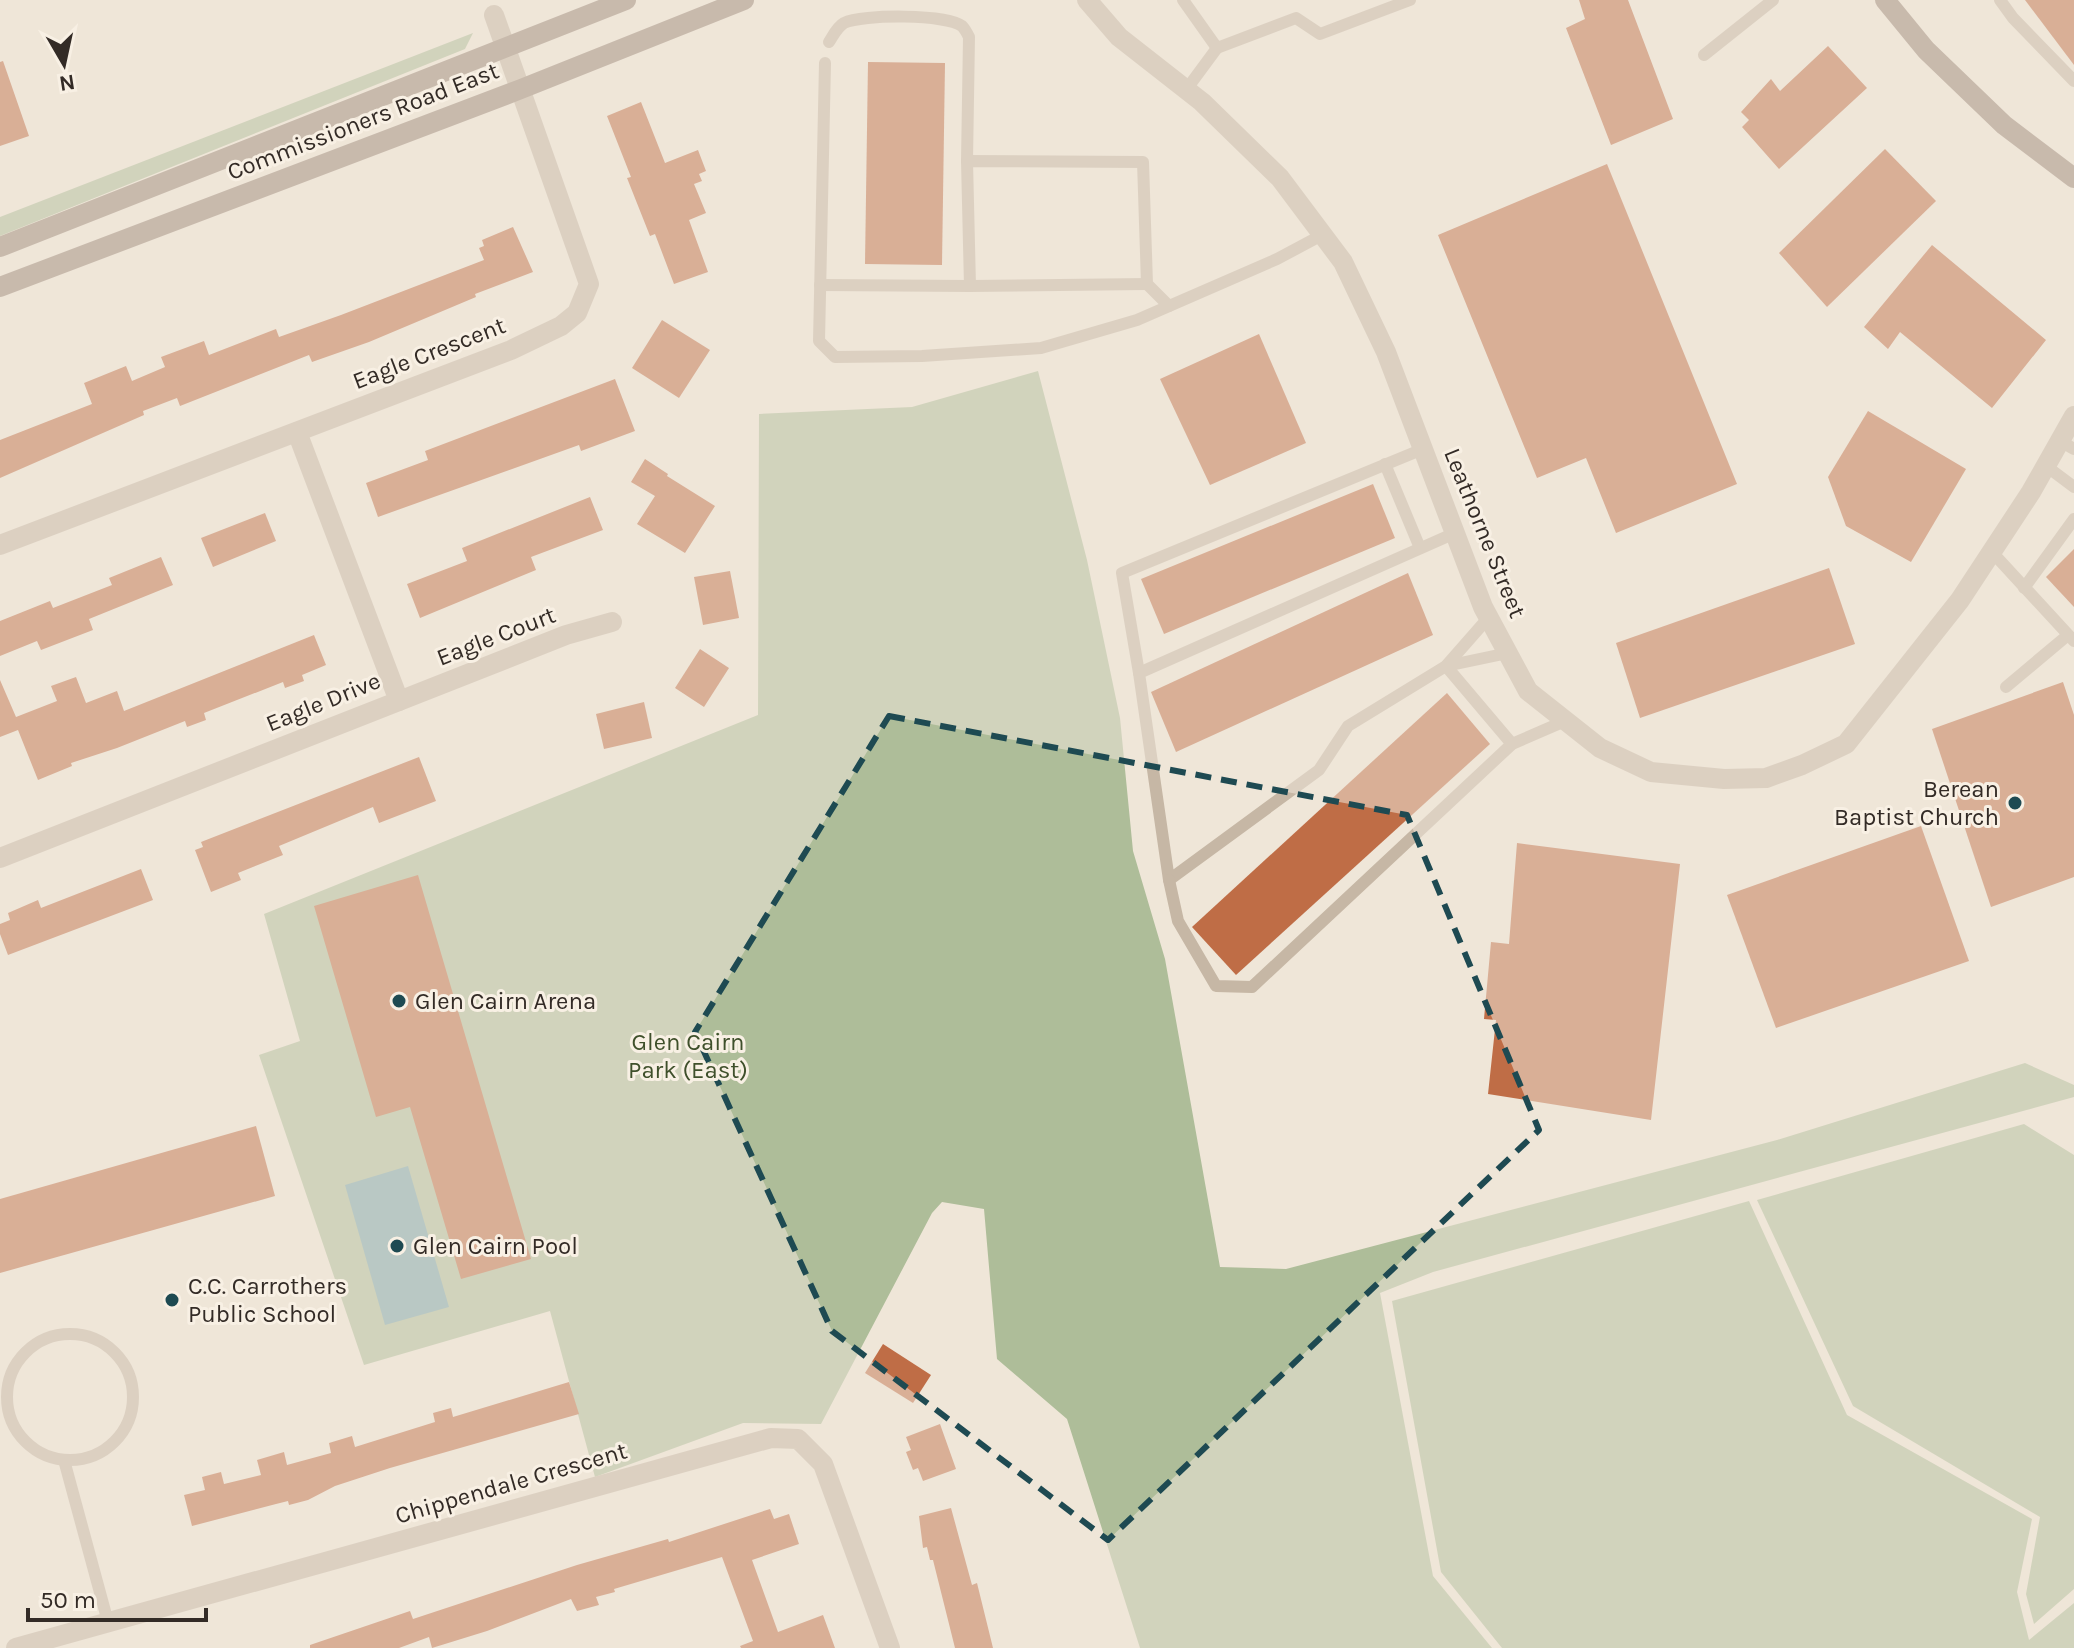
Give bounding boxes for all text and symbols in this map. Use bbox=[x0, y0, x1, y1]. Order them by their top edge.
north arrow bbox=[24, 24, 104, 104]
street label: Commissioners Road East bbox=[223, 56, 503, 186]
text: N bbox=[57, 69, 77, 97]
street label: Eagle Crescent bbox=[349, 311, 509, 395]
street label: Leathorne Street bbox=[1438, 444, 1532, 622]
street label: Eagle Court bbox=[433, 601, 559, 671]
street label: Eagle Drive bbox=[262, 666, 384, 738]
place label: Berean Baptist Church bbox=[1834, 775, 1999, 831]
marker: Berean Baptist Church bbox=[2006, 794, 2024, 812]
place label: Glen Cairn Arena bbox=[415, 987, 596, 1015]
marker: Glen Cairn Arena bbox=[390, 992, 408, 1010]
park label: Glen Cairn Park (East) bbox=[628, 1028, 748, 1084]
place label: Glen Cairn Pool bbox=[413, 1232, 578, 1260]
marker: Glen Cairn Pool bbox=[388, 1237, 406, 1255]
place label: C.C. Carrothers Public School bbox=[188, 1272, 347, 1328]
marker: C.C. Carrothers Public School bbox=[163, 1291, 181, 1309]
street label: Chippendale Crescent bbox=[392, 1436, 630, 1530]
scale bar bbox=[28, 1572, 206, 1622]
text: 50 m bbox=[40, 1586, 96, 1614]

